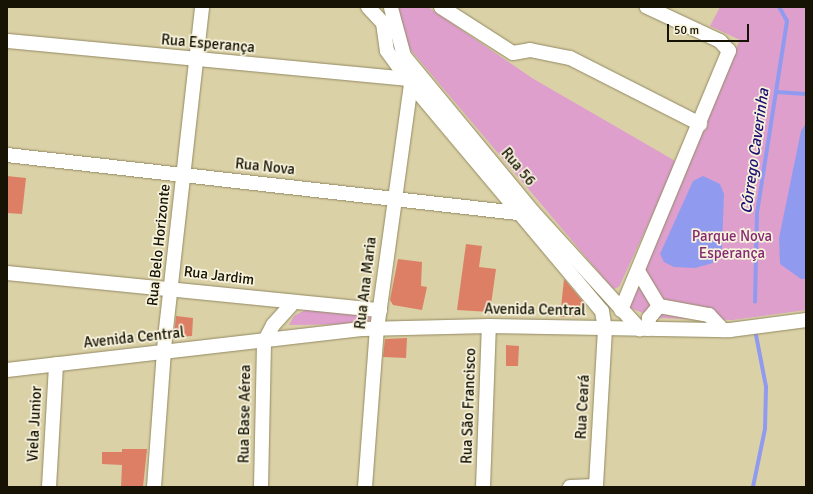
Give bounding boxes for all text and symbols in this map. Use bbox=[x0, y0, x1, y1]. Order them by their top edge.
scale bar bbox=[669, 16, 751, 42]
text: 50 m bbox=[674, 23, 699, 38]
street label: Rua Esperança bbox=[160, 31, 256, 57]
water label: Córrego Caverinha bbox=[737, 87, 773, 215]
street label: Rua 56 bbox=[497, 144, 539, 190]
street label: Rua Nova bbox=[234, 155, 296, 179]
street label: Rua Belo Horizonte bbox=[144, 183, 174, 307]
park label: Parque Nova Esperança bbox=[692, 227, 772, 262]
street label: Rua Ana Maria bbox=[351, 236, 381, 330]
street label: Rua Jardim bbox=[183, 263, 255, 289]
street label: Avenida Central bbox=[484, 300, 586, 320]
street label: Avenida Central bbox=[83, 324, 185, 352]
street label: Rua São Francisco bbox=[458, 348, 480, 464]
street label: Rua Base Aérea bbox=[235, 364, 255, 464]
street label: Rua Ceará bbox=[572, 374, 594, 440]
street label: Viela Junior bbox=[24, 386, 46, 462]

